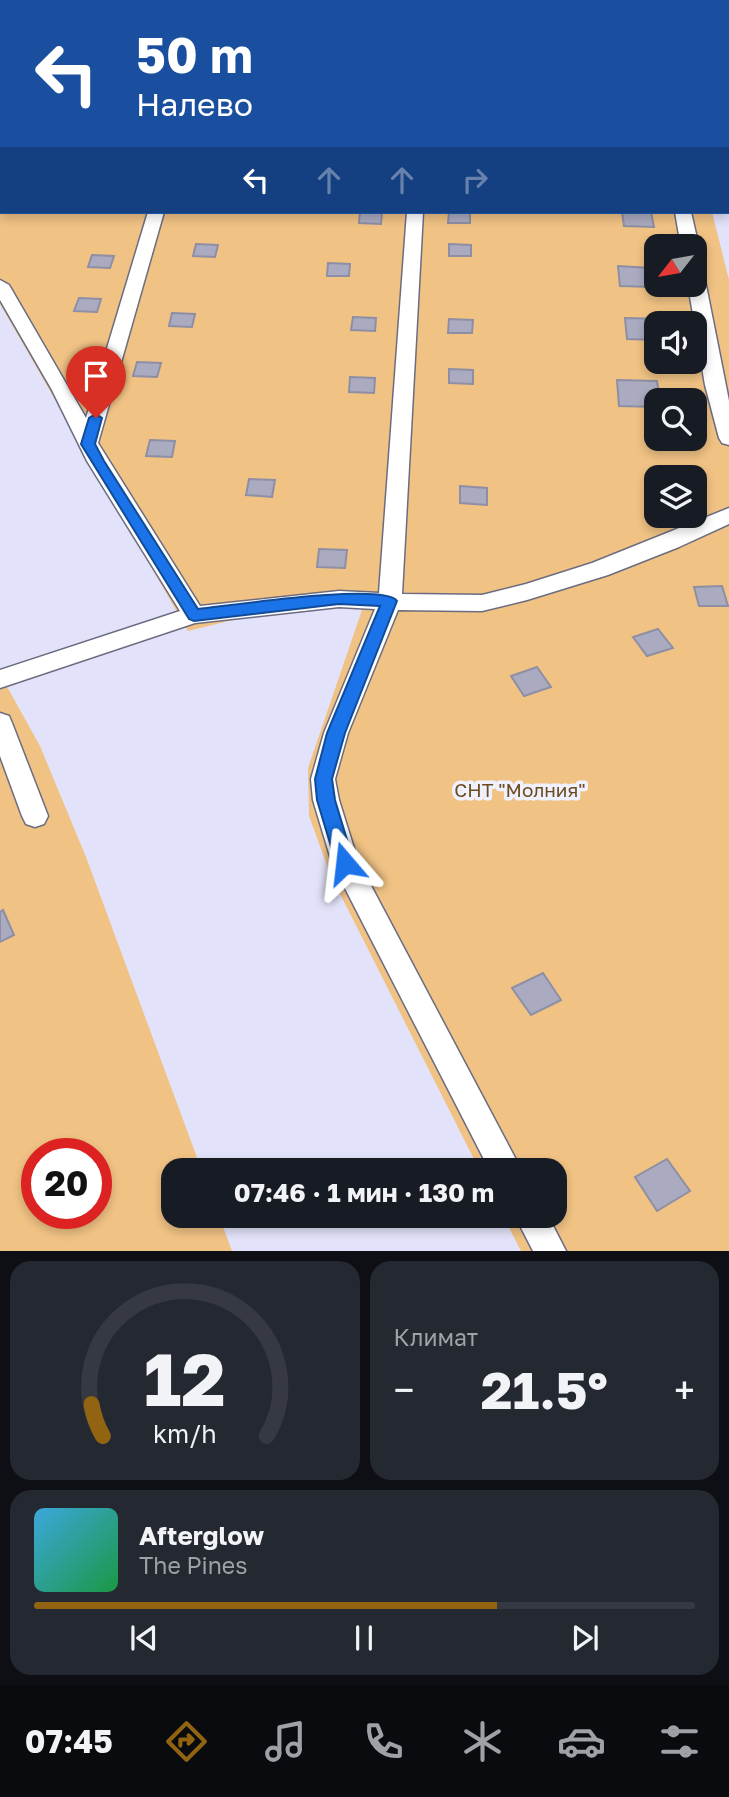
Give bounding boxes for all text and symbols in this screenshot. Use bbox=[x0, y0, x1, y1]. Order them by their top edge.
text: 50 m bbox=[136, 25, 253, 84]
icon: left bbox=[21, 28, 112, 119]
text: Налево bbox=[136, 85, 253, 123]
icon: left bbox=[237, 161, 275, 199]
icon: ahead bbox=[310, 161, 348, 199]
icon: ahead bbox=[383, 161, 421, 199]
icon: right bbox=[456, 161, 494, 199]
north arrow bbox=[644, 234, 707, 298]
map controls bbox=[644, 234, 707, 528]
button: sound bbox=[644, 311, 707, 374]
pin bbox=[66, 346, 126, 418]
icon: arrive bbox=[77, 357, 115, 395]
button: search bbox=[644, 388, 707, 451]
button: layers bbox=[644, 465, 707, 528]
park label: СНТ "Молния" bbox=[454, 778, 586, 801]
position arrow bbox=[308, 826, 382, 900]
speed limit sign: 20 bbox=[21, 1138, 112, 1229]
text: 07:46 · 1 мин · 130 m bbox=[234, 1177, 494, 1208]
text: Климат bbox=[394, 1323, 478, 1351]
text: 12 bbox=[144, 1336, 226, 1423]
text: 21.5° bbox=[481, 1358, 608, 1420]
text: − bbox=[394, 1367, 414, 1412]
text: + bbox=[674, 1367, 695, 1412]
text: km/h bbox=[153, 1418, 217, 1449]
text: Afterglow bbox=[139, 1520, 264, 1551]
text: The Pines bbox=[139, 1551, 247, 1579]
icon: previous bbox=[125, 1619, 163, 1657]
icon: pause bbox=[345, 1619, 383, 1657]
icon: next bbox=[566, 1619, 604, 1657]
icon: directions bbox=[162, 1717, 211, 1766]
icon: music bbox=[261, 1717, 310, 1766]
icon: phone bbox=[359, 1717, 408, 1766]
icon: climate bbox=[458, 1717, 507, 1766]
icon: car bbox=[557, 1717, 606, 1766]
icon: filters bbox=[655, 1717, 704, 1766]
text: 07:45 bbox=[25, 1722, 113, 1760]

